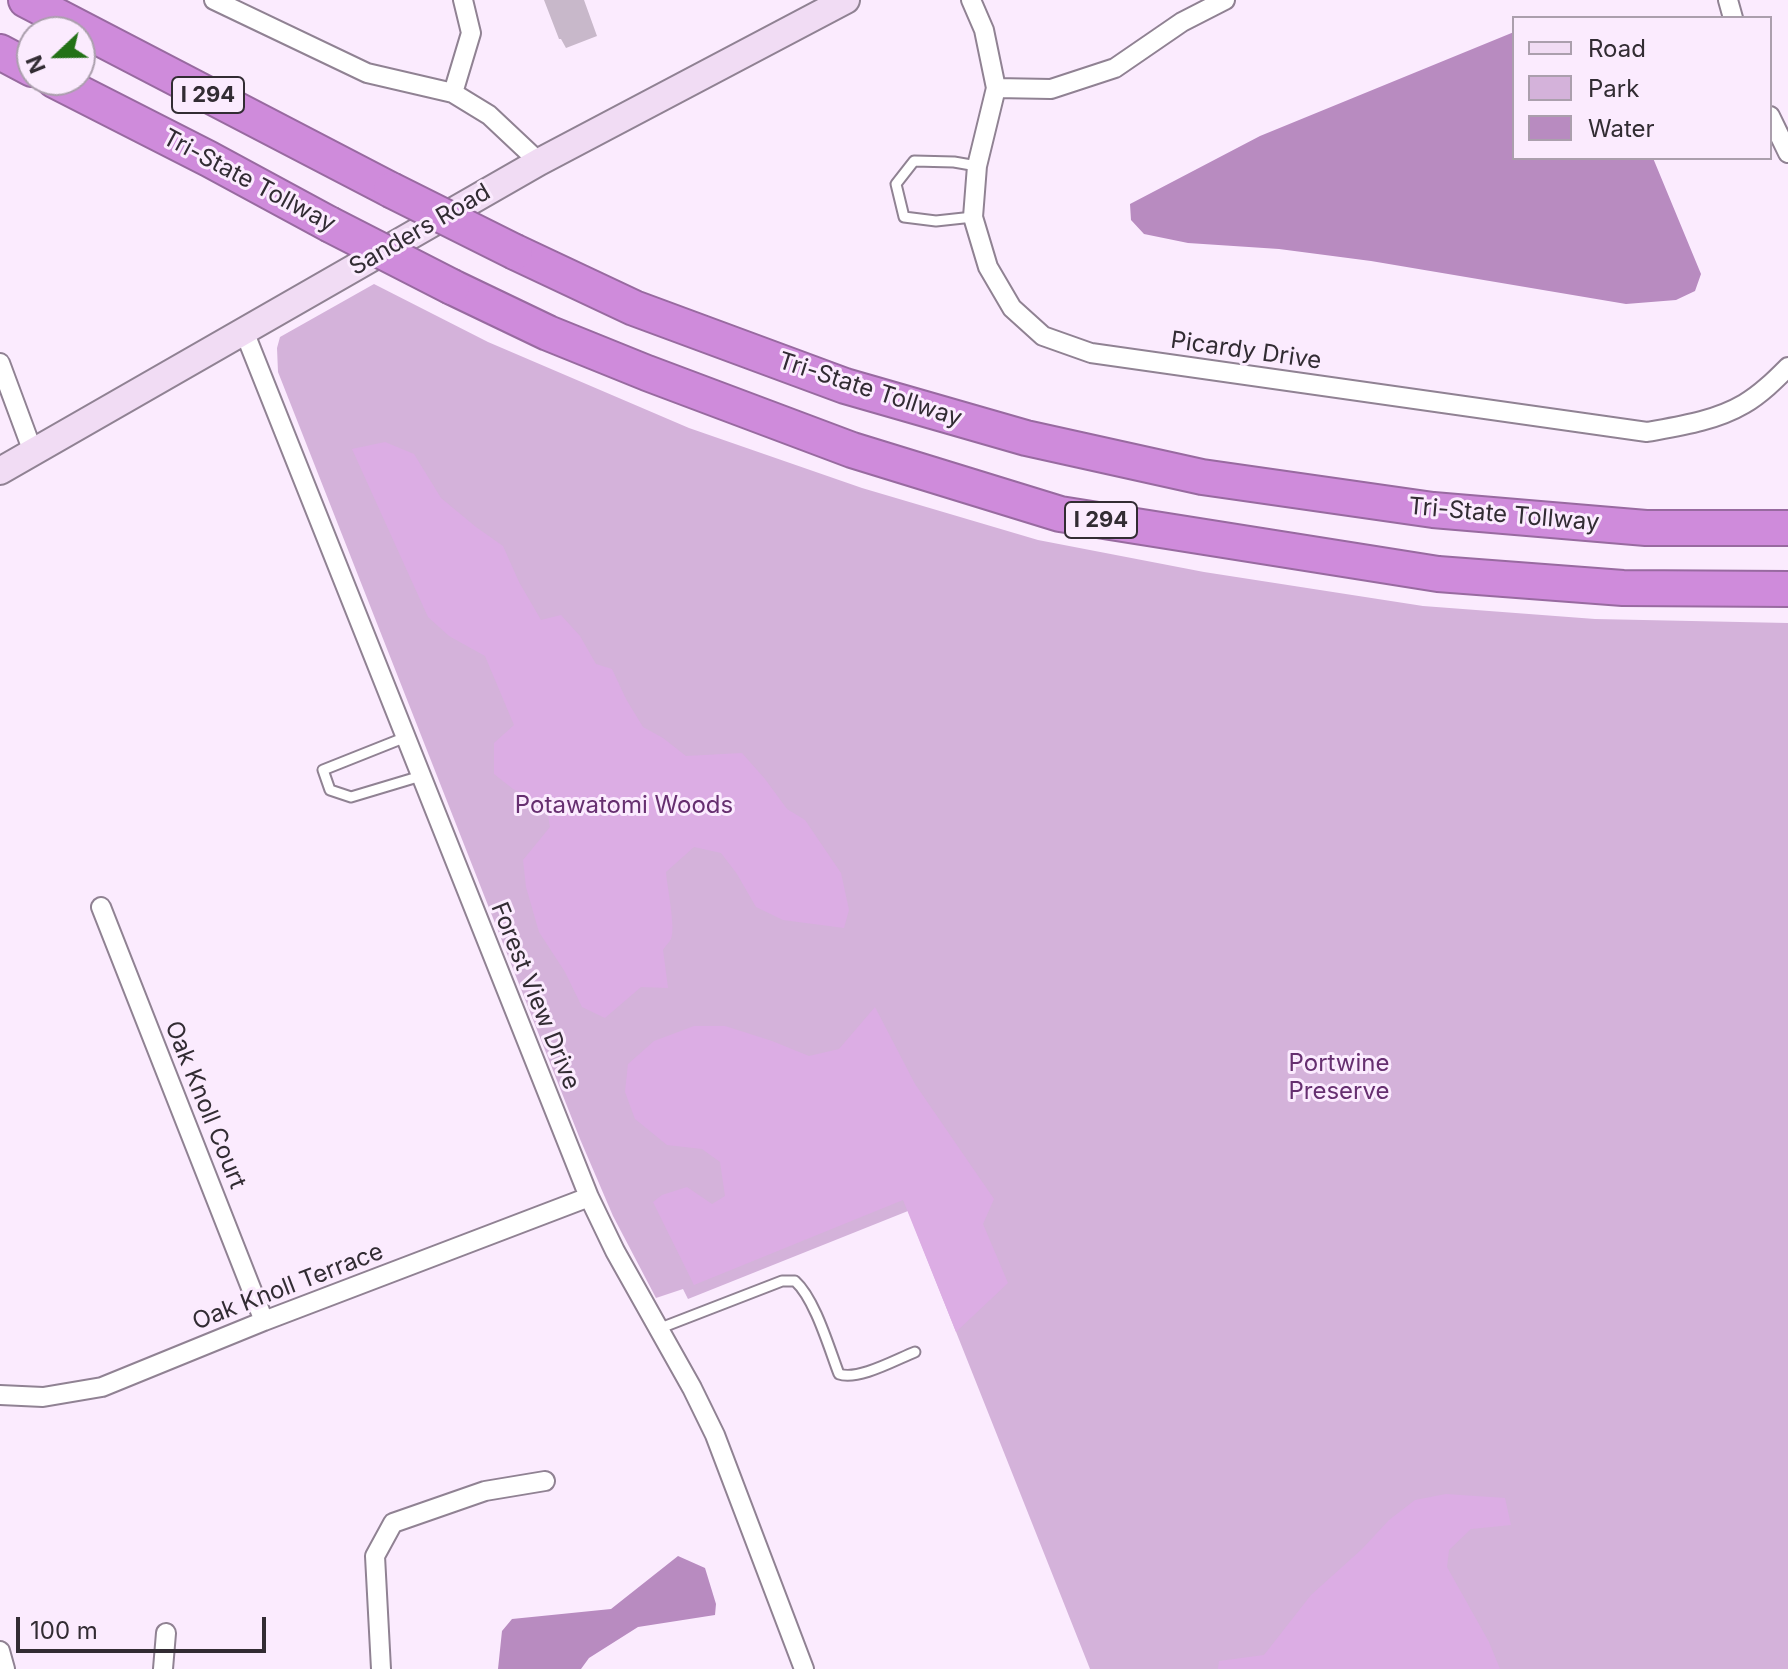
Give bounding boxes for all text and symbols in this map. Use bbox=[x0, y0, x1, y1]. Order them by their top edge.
north arrow bbox=[16, 16, 96, 96]
legend bbox=[1512, 16, 1772, 160]
text: Road bbox=[1588, 34, 1646, 63]
text: N bbox=[20, 52, 51, 77]
text: Park bbox=[1588, 74, 1639, 103]
road number: I 294 bbox=[172, 77, 244, 113]
text: Water bbox=[1588, 114, 1655, 143]
street label: Tri-State Tollway bbox=[158, 123, 340, 239]
street label: Sanders Road bbox=[344, 178, 496, 282]
street label: Picardy Drive bbox=[1169, 326, 1323, 376]
street label: Tri-State Tollway bbox=[774, 347, 966, 433]
street label: Tri-State Tollway bbox=[1407, 492, 1601, 538]
road number: I 294 bbox=[1065, 502, 1137, 538]
park label: Potawatomi Woods bbox=[515, 792, 733, 820]
street label: Forest View Drive bbox=[484, 898, 586, 1094]
street label: Oak Knoll Court bbox=[158, 1017, 252, 1193]
park label: Portwine Preserve bbox=[1288, 1050, 1390, 1106]
street label: Oak Knoll Terrace bbox=[189, 1237, 387, 1337]
scale bar bbox=[20, 1601, 270, 1651]
text: 100 m bbox=[30, 1616, 98, 1645]

